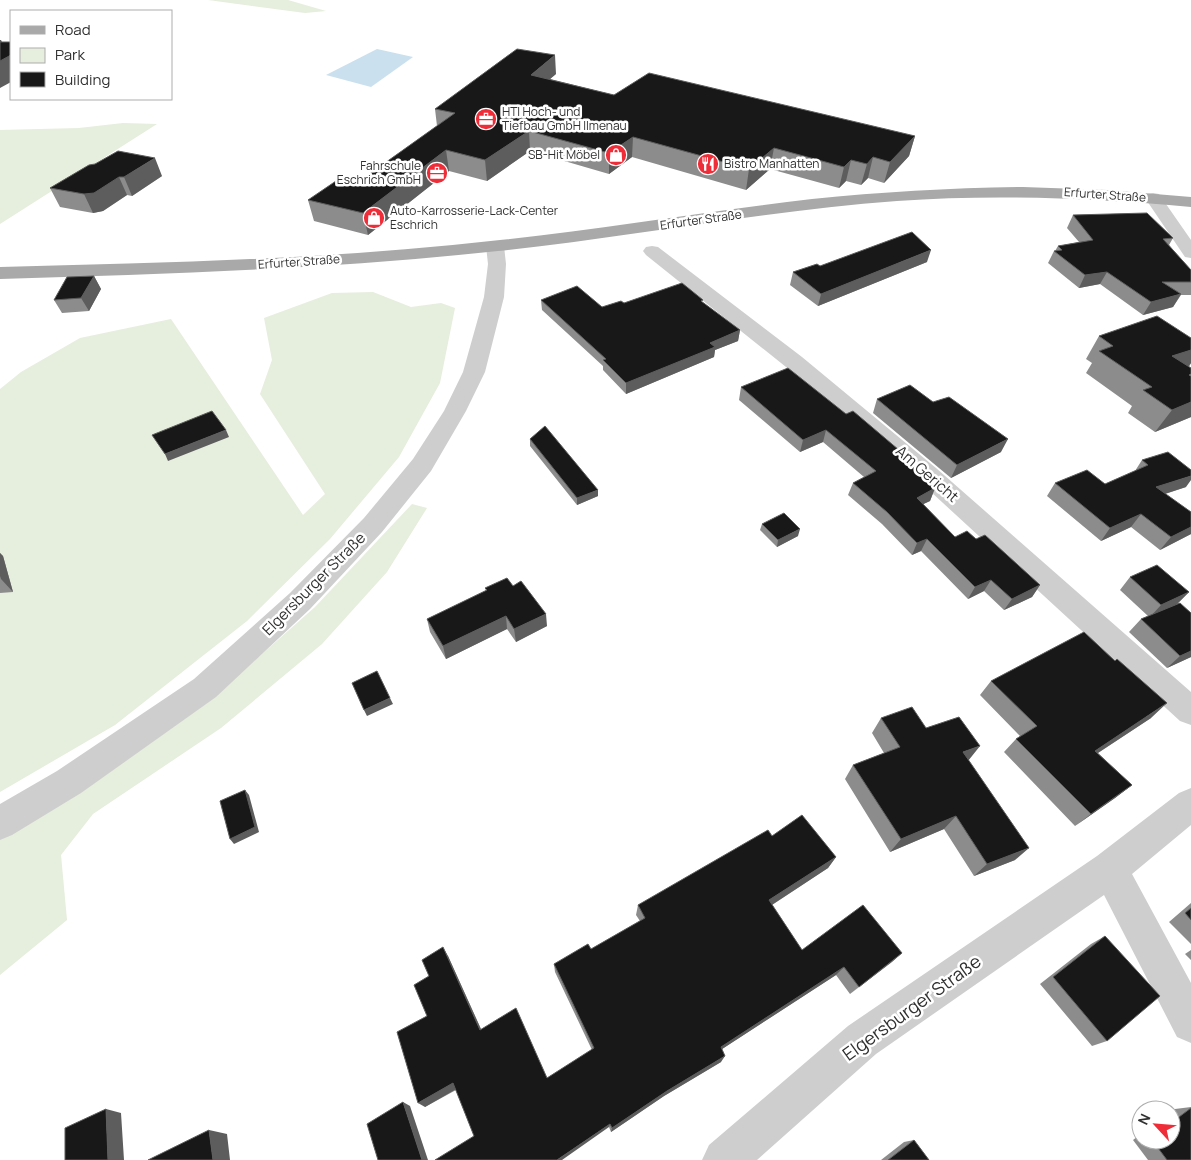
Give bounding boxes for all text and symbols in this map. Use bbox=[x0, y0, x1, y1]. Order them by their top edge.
legend bbox=[10, 10, 172, 100]
text: Road bbox=[55, 19, 91, 40]
text: Park bbox=[55, 44, 85, 65]
text: Building bbox=[55, 69, 110, 90]
place label: HTI Hoch- und Tiefbau GmbH Ilmenau bbox=[502, 103, 627, 134]
office icon: HTI Hoch- und Tiefbau GmbH Ilmenau bbox=[474, 107, 498, 131]
shop icon: SB-Hit Möbel bbox=[604, 143, 628, 167]
place label: SB-Hit Möbel bbox=[528, 146, 600, 163]
restaurant icon: Bistro Manhatten bbox=[696, 152, 720, 176]
place label: Bistro Manhatten bbox=[724, 155, 820, 172]
place label: Fahrschule Eschrich GmbH bbox=[337, 157, 421, 188]
office icon: Fahrschule Eschrich GmbH bbox=[425, 161, 449, 185]
street label: Erfurter Straße bbox=[1063, 183, 1147, 206]
place label: Auto-Karrosserie-Lack-Center Eschrich bbox=[390, 202, 559, 233]
street label: Erfurter Straße bbox=[659, 205, 743, 234]
shop icon: Auto-Karrosserie-Lack-Center Eschrich bbox=[362, 206, 386, 230]
street label: Erfurter Straße bbox=[257, 250, 341, 273]
street label: Am Gericht bbox=[891, 441, 963, 507]
street label: Elgersburger Straße bbox=[257, 527, 370, 640]
street label: Elgersburger Straße bbox=[837, 949, 985, 1066]
north arrow bbox=[1131, 1100, 1181, 1150]
text: N bbox=[1133, 1110, 1155, 1128]

